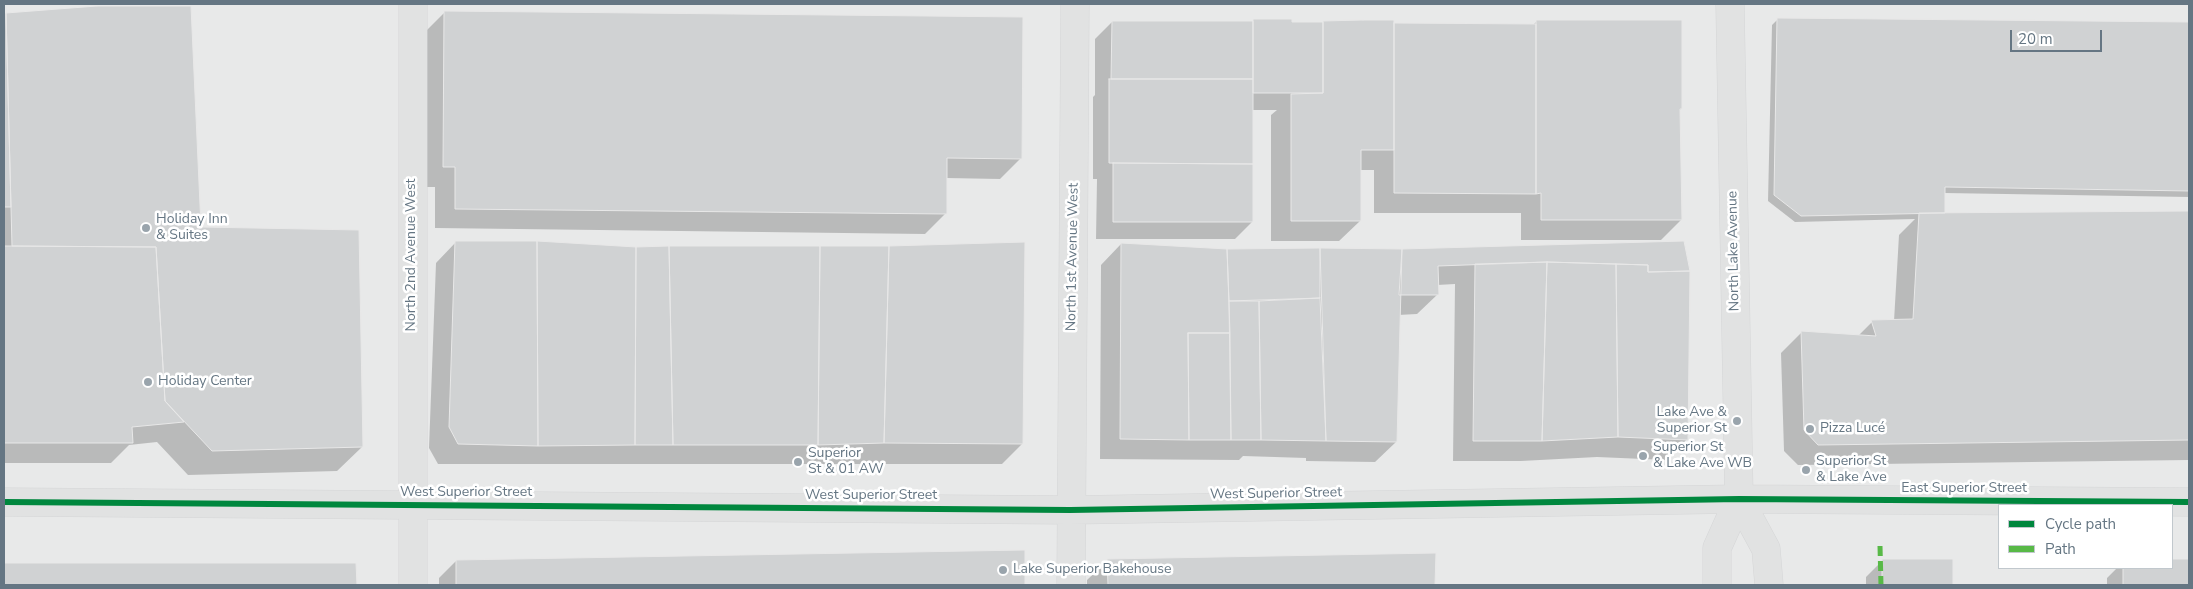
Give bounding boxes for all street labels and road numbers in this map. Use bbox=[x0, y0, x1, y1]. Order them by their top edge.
street label: North 2nd Avenue West bbox=[404, 179, 420, 331]
street label: North 1st Avenue West bbox=[1063, 183, 1083, 331]
street label: North Lake Avenue bbox=[1725, 191, 1743, 311]
street label: East Superior Street bbox=[1901, 481, 2027, 497]
street label: West Superior Street bbox=[1210, 484, 1342, 504]
street label: West Superior Street bbox=[400, 485, 532, 501]
street label: West Superior Street bbox=[805, 488, 937, 504]

